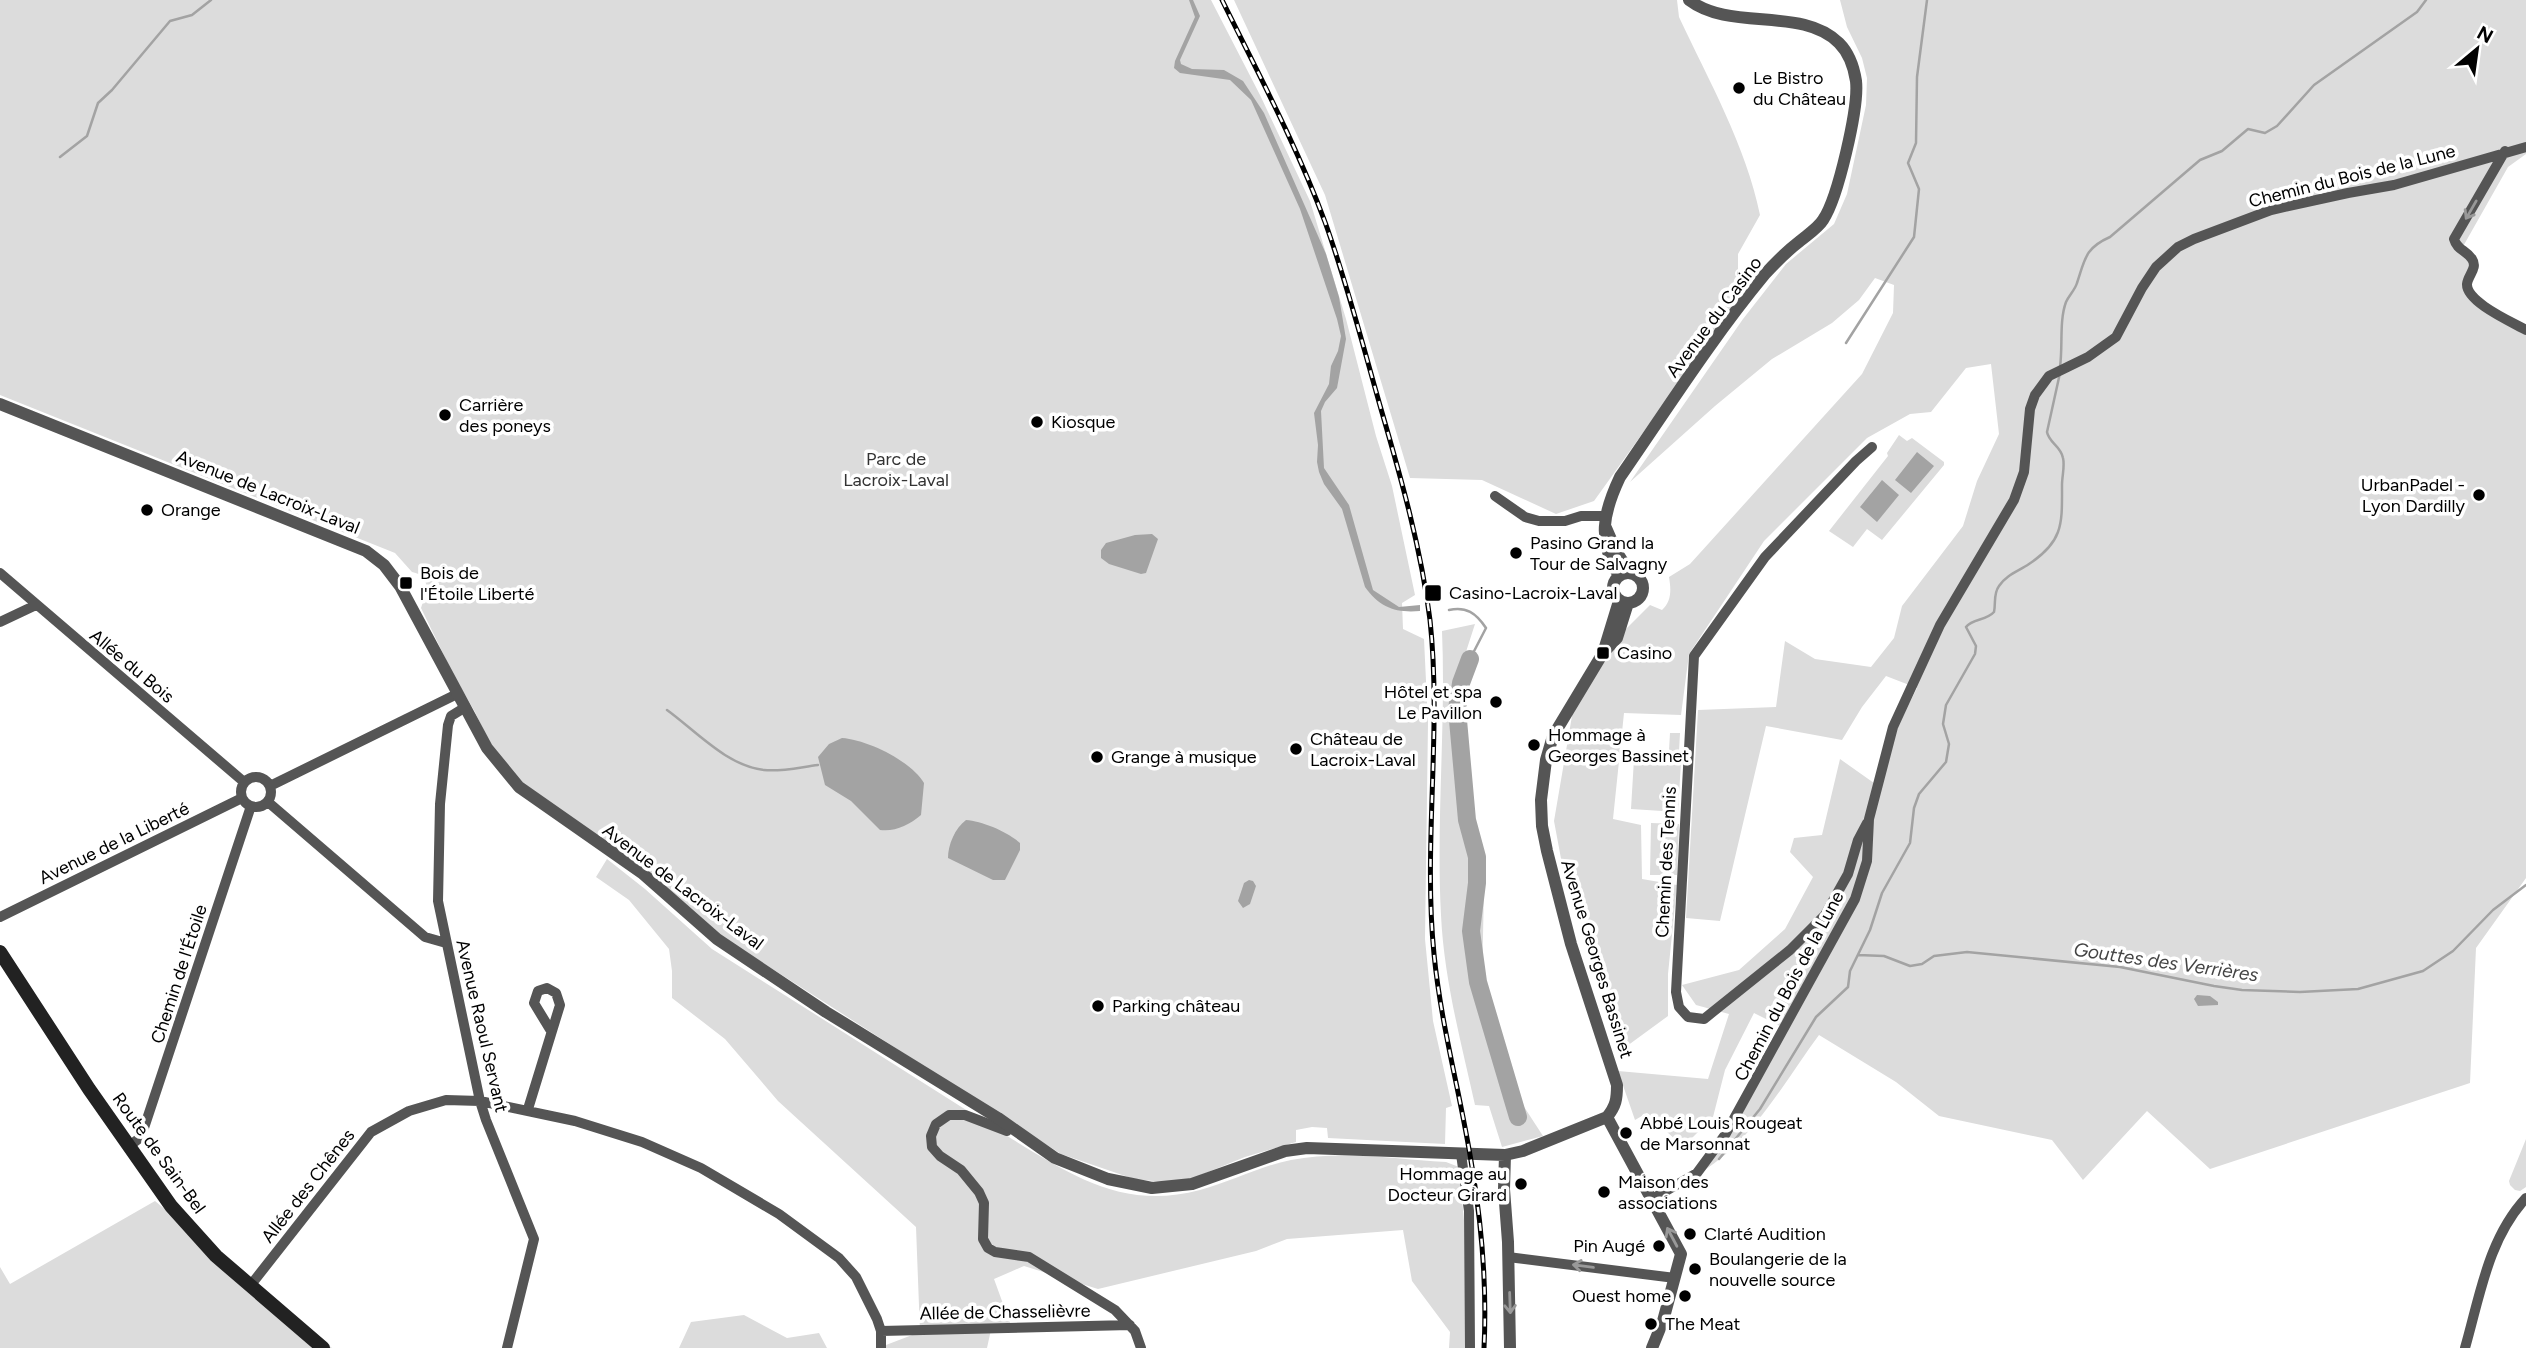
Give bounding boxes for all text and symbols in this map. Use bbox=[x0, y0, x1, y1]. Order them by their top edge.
north arrow bbox=[2442, 14, 2512, 84]
text: N bbox=[2473, 21, 2497, 48]
place label: Le Bistro du Château bbox=[1753, 67, 1846, 110]
marker: Le Bistro du Château bbox=[1731, 80, 1747, 96]
street label: Chemin du Bois de la Lune bbox=[2246, 140, 2458, 212]
one-way arrow bbox=[2464, 200, 2478, 220]
street label: Avenue du Casino bbox=[1661, 252, 1767, 382]
place label: Carrière des poneys bbox=[459, 394, 551, 437]
marker: Carrière des poneys bbox=[437, 407, 453, 423]
place label: Kiosque bbox=[1051, 411, 1115, 433]
marker: Kiosque bbox=[1029, 414, 1045, 430]
street label: Avenue de Lacroix-Laval bbox=[173, 445, 363, 539]
park label: Parc de Lacroix-Laval bbox=[843, 448, 949, 491]
place label: UrbanPadel - Lyon Dardilly bbox=[2361, 474, 2466, 517]
marker: UrbanPadel - Lyon Dardilly bbox=[2471, 487, 2487, 503]
place label: Orange bbox=[161, 499, 221, 521]
marker: Orange bbox=[139, 502, 155, 518]
place label: Pasino Grand la Tour de Salvagny bbox=[1530, 532, 1668, 575]
marker: Pasino Grand la Tour de Salvagny bbox=[1508, 545, 1524, 561]
place label: Bois de l'Étoile Liberté bbox=[420, 562, 535, 605]
marker: Bois de l'Étoile Liberté bbox=[398, 575, 414, 591]
place label: Casino-Lacroix-Laval bbox=[1449, 582, 1617, 604]
marker: Casino-Lacroix-Laval bbox=[1423, 583, 1443, 603]
street label: Allée du Bois bbox=[85, 624, 179, 708]
place label: Casino bbox=[1617, 642, 1672, 664]
marker: Casino bbox=[1595, 645, 1611, 661]
place label: Hôtel et spa Le Pavillon bbox=[1384, 681, 1482, 724]
marker: Hôtel et spa Le Pavillon bbox=[1488, 694, 1504, 710]
place label: Hommage à Georges Bassinet bbox=[1548, 724, 1689, 767]
place label: Château de Lacroix-Laval bbox=[1310, 728, 1416, 771]
marker: Hommage à Georges Bassinet bbox=[1526, 737, 1542, 753]
marker: Château de Lacroix-Laval bbox=[1288, 741, 1304, 757]
place label: Grange à musique bbox=[1111, 746, 1257, 768]
marker: Grange à musique bbox=[1089, 749, 1105, 765]
street label: Chemin des Tennis bbox=[1651, 786, 1681, 938]
street label: Avenue de la Liberté bbox=[35, 797, 193, 889]
street label: Avenue de Lacroix-Laval bbox=[598, 819, 768, 955]
street label: Avenue Georges Bassinet bbox=[1556, 857, 1638, 1061]
street label: Chemin du Bois de la Lune bbox=[1730, 887, 1849, 1085]
street label: Chemin de l'Étoile bbox=[146, 901, 212, 1046]
street label: Avenue Raoul Servant bbox=[451, 937, 513, 1115]
water label: Gouttes des Verrières bbox=[2072, 938, 2260, 986]
place label: Parking château bbox=[1112, 995, 1240, 1017]
marker: Parking château bbox=[1090, 998, 1106, 1014]
street label: Route de Sain-Bel bbox=[108, 1088, 210, 1218]
place label: Abbé Louis Rougeat de Marsonnat bbox=[1640, 1112, 1803, 1155]
street label: Allée des Chênes bbox=[257, 1125, 359, 1247]
marker: Abbé Louis Rougeat de Marsonnat bbox=[1618, 1125, 1634, 1141]
place label: Hommage au Docteur Girard bbox=[1388, 1163, 1507, 1206]
place label: Maison des associations bbox=[1618, 1171, 1717, 1214]
marker: Hommage au Docteur Girard bbox=[1513, 1176, 1529, 1192]
marker: Maison des associations bbox=[1596, 1184, 1612, 1200]
place label: Clarté Audition bbox=[1704, 1223, 1826, 1245]
marker: Clarté Audition bbox=[1682, 1226, 1698, 1242]
one-way arrow bbox=[1665, 1227, 1679, 1248]
place label: Pin Augé bbox=[1573, 1235, 1645, 1257]
marker: Pin Augé bbox=[1651, 1238, 1667, 1254]
place label: Boulangerie de la nouvelle source bbox=[1709, 1248, 1847, 1291]
one-way arrow bbox=[1572, 1259, 1595, 1272]
marker: Boulangerie de la nouvelle source bbox=[1687, 1261, 1703, 1277]
place label: Ouest home bbox=[1572, 1285, 1671, 1307]
marker: Ouest home bbox=[1677, 1288, 1693, 1304]
one-way arrow bbox=[1503, 1291, 1516, 1314]
street label: Allée de Chasselièvre bbox=[919, 1300, 1091, 1324]
place label: The Meat bbox=[1665, 1313, 1740, 1335]
marker: The Meat bbox=[1643, 1316, 1659, 1332]

